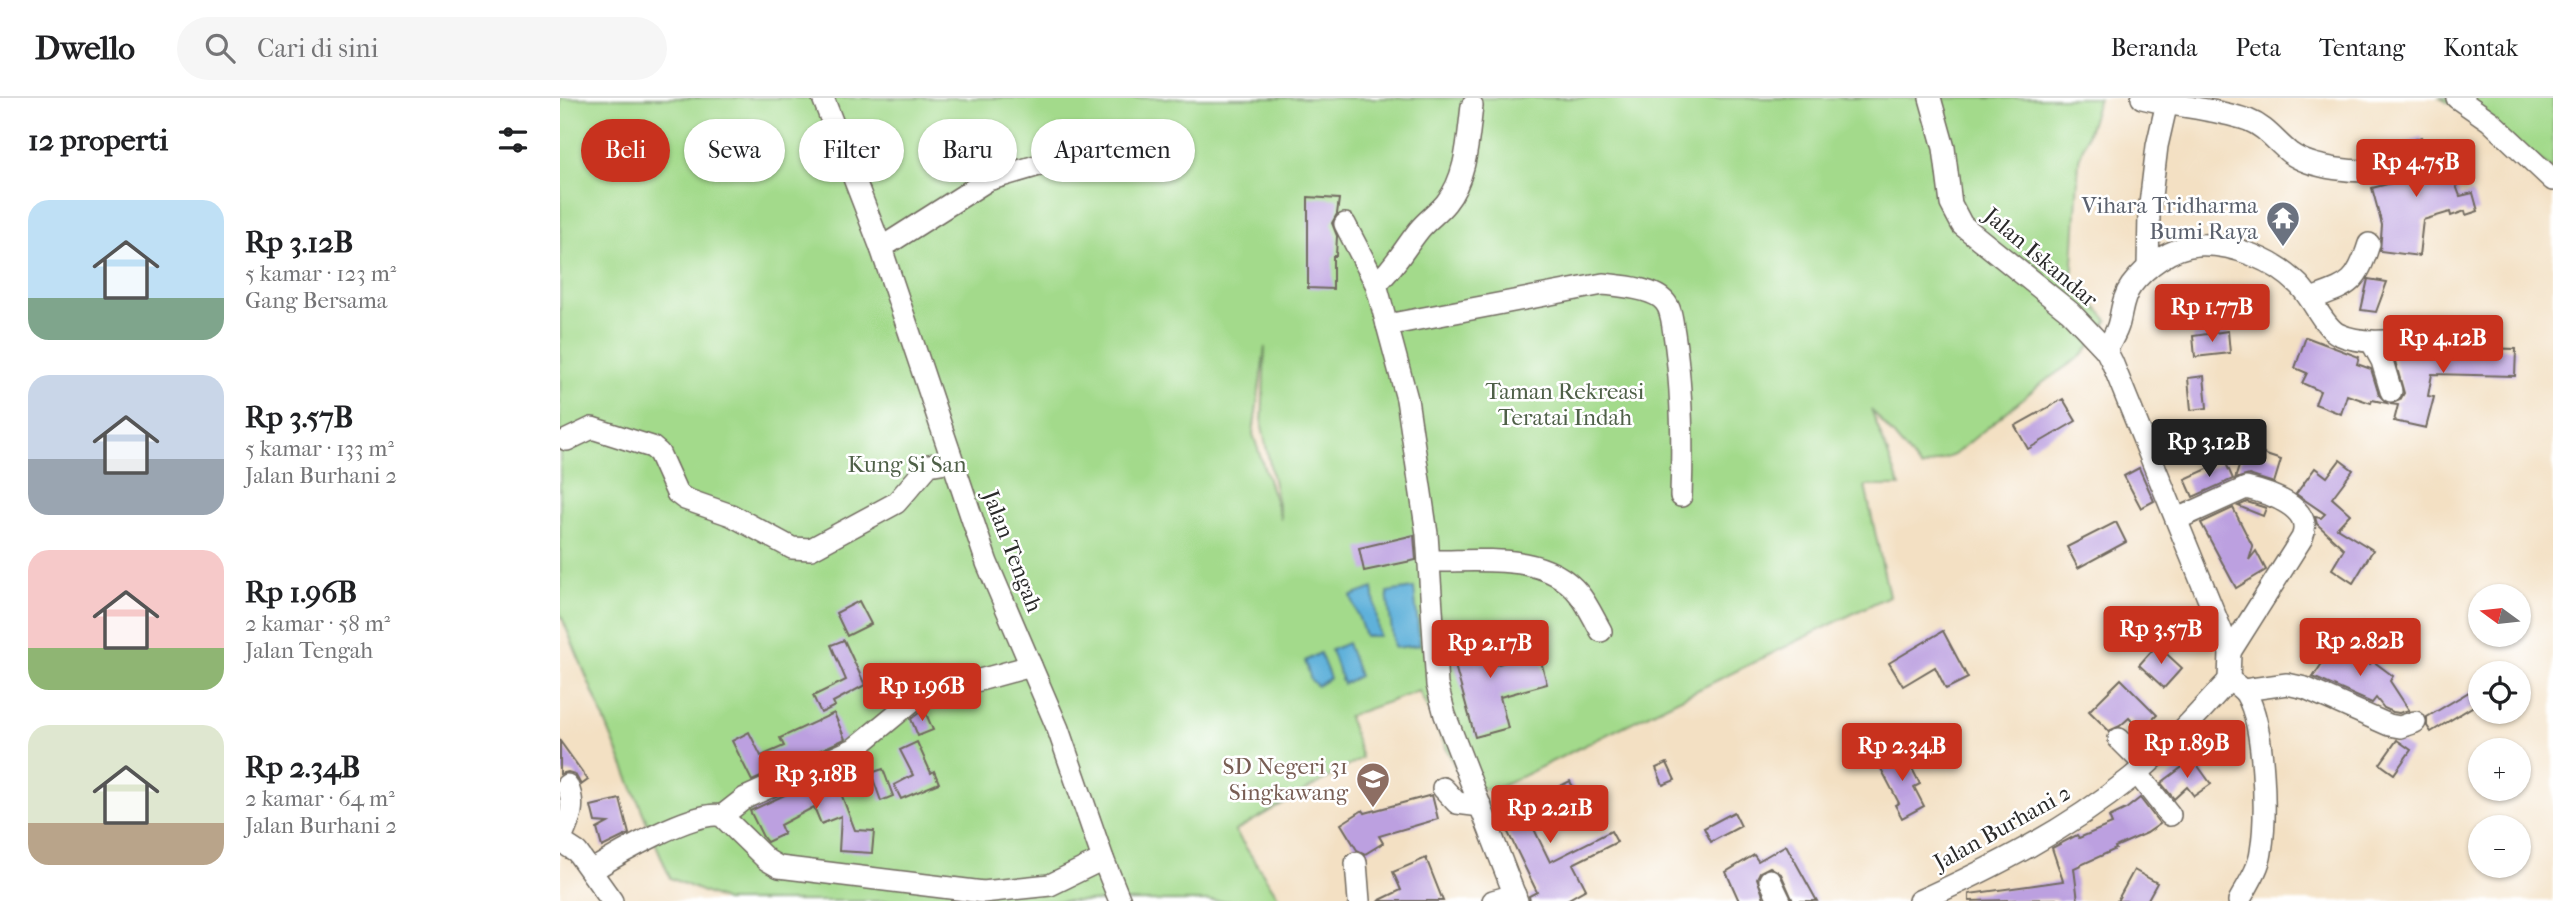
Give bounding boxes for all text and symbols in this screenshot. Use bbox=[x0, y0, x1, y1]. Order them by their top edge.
search box bbox=[177, 17, 667, 80]
text: Dwello bbox=[35, 29, 135, 68]
icon: search bbox=[201, 29, 239, 67]
text: Cari di sini bbox=[257, 33, 378, 64]
text: Beranda bbox=[2111, 34, 2197, 62]
text: Peta bbox=[2235, 34, 2281, 62]
text: Tentang bbox=[2319, 34, 2405, 62]
text: Kontak bbox=[2443, 34, 2518, 62]
chip: Beli bbox=[581, 119, 670, 182]
chip: Sewa bbox=[684, 119, 785, 182]
chip: Filter bbox=[799, 119, 904, 182]
chip: Baru bbox=[918, 119, 1017, 182]
chip: Apartemen bbox=[1031, 119, 1195, 182]
icon: filters bbox=[494, 121, 532, 159]
text: 12 properti bbox=[28, 123, 168, 158]
pin: Rp 4.75B bbox=[2344, 140, 2488, 199]
text: Rp 4.75B bbox=[2372, 148, 2460, 175]
place label: Vihara Tridharma Bumi Raya bbox=[2080, 192, 2258, 245]
temple icon: Vihara Tridharma Bumi Raya bbox=[2264, 199, 2302, 248]
street label: Jalan Iskandar bbox=[1977, 201, 2103, 313]
text: Rp 3.12B bbox=[245, 225, 353, 260]
icon: home bbox=[84, 228, 168, 312]
text: 5 kamar · 123 m² bbox=[245, 260, 396, 287]
pin: Rp 1.77B bbox=[2140, 285, 2284, 344]
text: Gang Bersama bbox=[245, 287, 388, 314]
text: Rp 1.77B bbox=[2171, 293, 2253, 320]
pin: Rp 4.12B bbox=[2371, 316, 2515, 375]
text: Rp 4.12B bbox=[2399, 324, 2487, 351]
park label: Taman Rekreasi Teratai Indah bbox=[1486, 378, 1645, 431]
text: Rp 3.57B bbox=[245, 400, 353, 435]
icon: home bbox=[84, 403, 168, 487]
pin: Rp 3.12B bbox=[2137, 420, 2281, 479]
text: Rp 3.12B bbox=[2168, 428, 2250, 455]
text: 5 kamar · 133 m² bbox=[245, 435, 394, 462]
park label: Kung Si San bbox=[847, 451, 967, 478]
text: Jalan Burhani 2 bbox=[245, 462, 397, 489]
street label: Jalan Tengah bbox=[976, 485, 1048, 616]
text: Rp 1.96B bbox=[245, 575, 357, 610]
icon: home bbox=[84, 578, 168, 662]
north arrow bbox=[2468, 584, 2530, 648]
map controls bbox=[2468, 584, 2531, 878]
pin: Rp 3.57B bbox=[2089, 606, 2233, 666]
text: 2 kamar · 58 m² bbox=[245, 610, 390, 637]
text: Rp 3.57B bbox=[2119, 615, 2203, 642]
pin: Rp 2.82B bbox=[2288, 618, 2432, 678]
pin: Rp 2.17B bbox=[1418, 620, 1562, 680]
text: Rp 2.82B bbox=[2316, 627, 2404, 654]
text: Rp 2.17B bbox=[1448, 629, 1532, 656]
text: Jalan Tengah bbox=[245, 637, 373, 664]
button: locate bbox=[2468, 661, 2531, 724]
pin: Rp 1.96B bbox=[850, 664, 994, 723]
text: Rp 1.96B bbox=[879, 672, 965, 699]
pin: Rp 1.89B bbox=[2115, 720, 2259, 780]
pin: Rp 2.34B bbox=[1830, 724, 1974, 783]
text: Rp 1.89B bbox=[2144, 729, 2230, 756]
text: Rp 2.34B bbox=[1858, 732, 1946, 759]
button: + bbox=[2468, 738, 2531, 801]
text: Rp 2.34B bbox=[245, 750, 360, 785]
pin: Rp 3.18B bbox=[744, 752, 888, 811]
icon: home bbox=[84, 753, 168, 837]
place label: SD Negeri 31 Singkawang bbox=[1222, 753, 1349, 806]
text: Rp 3.18B bbox=[775, 760, 857, 787]
school or university icon: SD Negeri 31 Singkawang bbox=[1354, 760, 1392, 809]
street label: Jalan Burhani 2 bbox=[1927, 779, 2075, 877]
text: 2 kamar · 64 m² bbox=[245, 785, 395, 812]
pin: Rp 2.21B bbox=[1478, 786, 1622, 845]
text: Rp 2.21B bbox=[1507, 794, 1593, 821]
text: Jalan Burhani 2 bbox=[245, 812, 397, 839]
button: − bbox=[2468, 815, 2531, 878]

